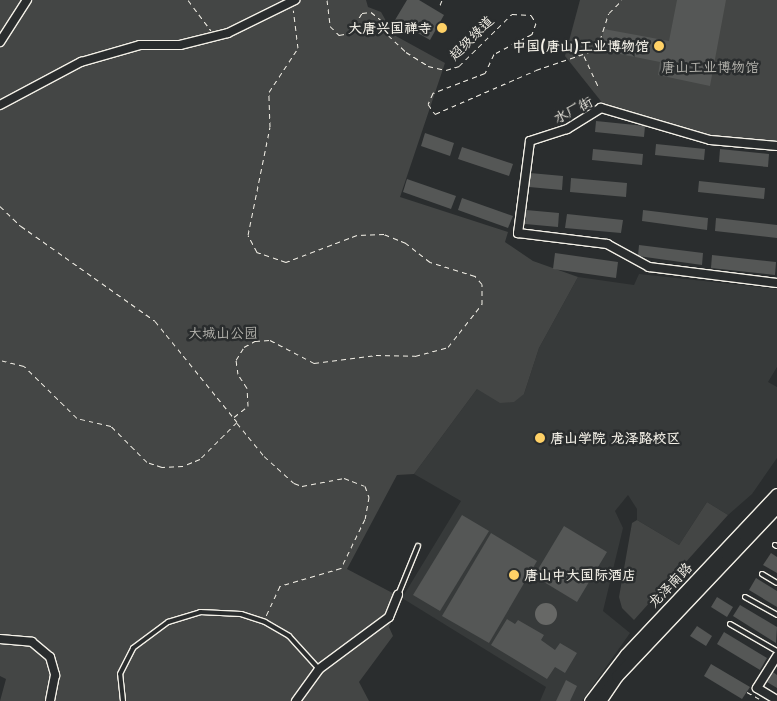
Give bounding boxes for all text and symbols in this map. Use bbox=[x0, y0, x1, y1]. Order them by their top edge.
street label: 超级绿道 bbox=[445, 12, 497, 64]
place label: 大唐兴国禅寺 bbox=[348, 20, 432, 36]
marker: 大唐兴国禅寺 bbox=[436, 22, 448, 34]
place label: 中国(唐山)工业博物馆 bbox=[512, 38, 649, 54]
marker: 中国(唐山)工业博物馆 bbox=[653, 40, 665, 52]
park label: 唐山工业博物馆 bbox=[661, 59, 759, 75]
street label: 水厂街 bbox=[550, 93, 596, 127]
park label: 大城山公园 bbox=[188, 325, 258, 341]
place label: 唐山学院 龙泽路校区 bbox=[550, 430, 680, 446]
marker: 唐山学院 龙泽路校区 bbox=[534, 432, 546, 444]
street label: 龙泽南路 bbox=[645, 559, 695, 611]
place label: 唐山中大国际酒店 bbox=[524, 567, 636, 583]
marker: 唐山中大国际酒店 bbox=[508, 569, 520, 581]

